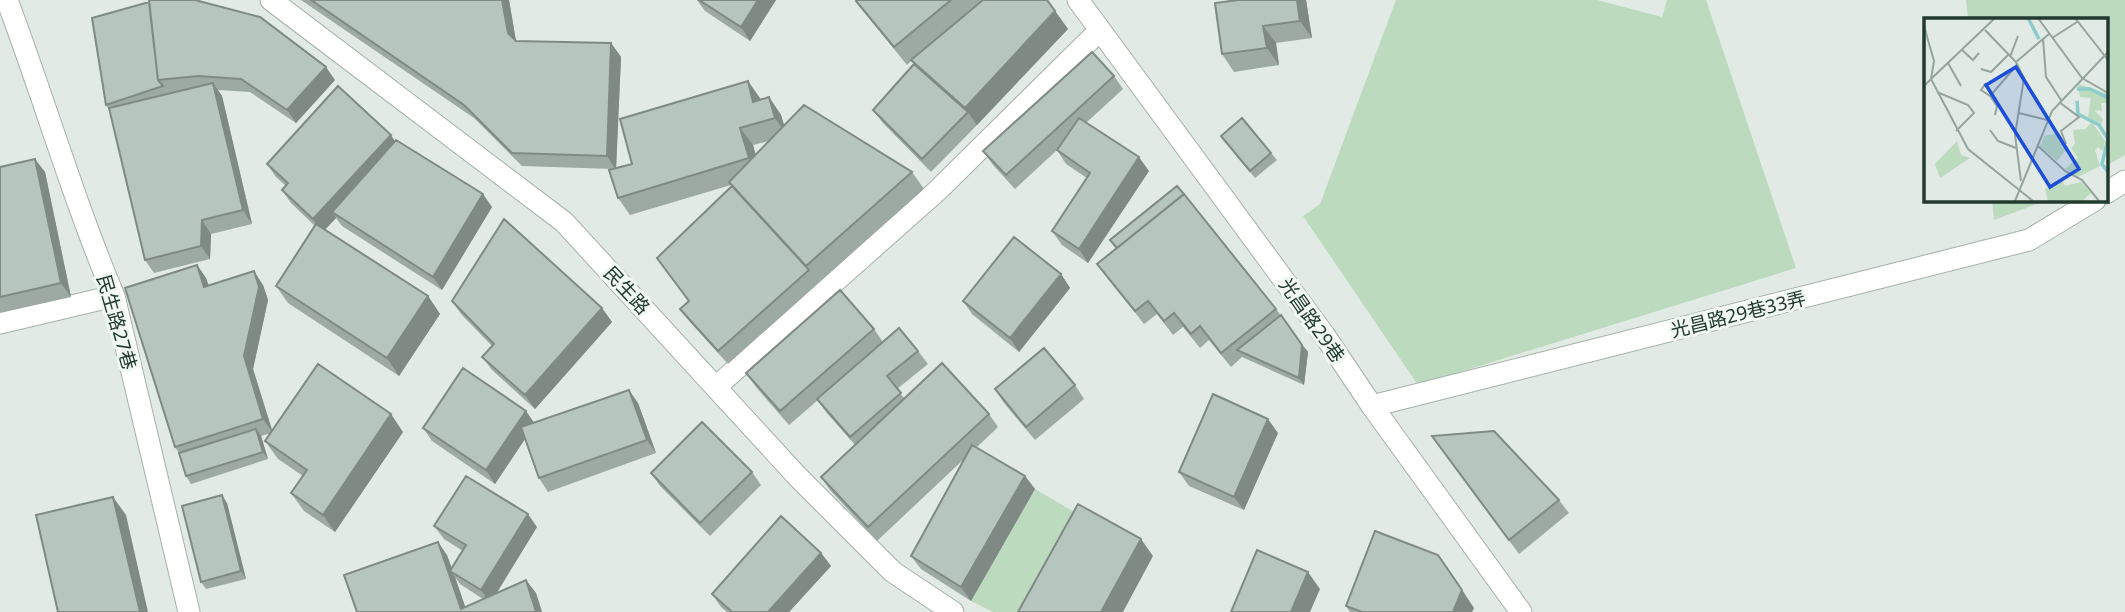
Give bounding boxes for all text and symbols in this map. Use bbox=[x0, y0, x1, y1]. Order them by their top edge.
inset map bbox=[1924, 18, 2108, 201]
street label: 民生路 bbox=[598, 260, 656, 320]
street label: 民生路27巷 bbox=[91, 271, 143, 373]
street label: 光昌路29巷 bbox=[1273, 273, 1351, 367]
street label: 光昌路29巷33弄 bbox=[1668, 285, 1808, 343]

